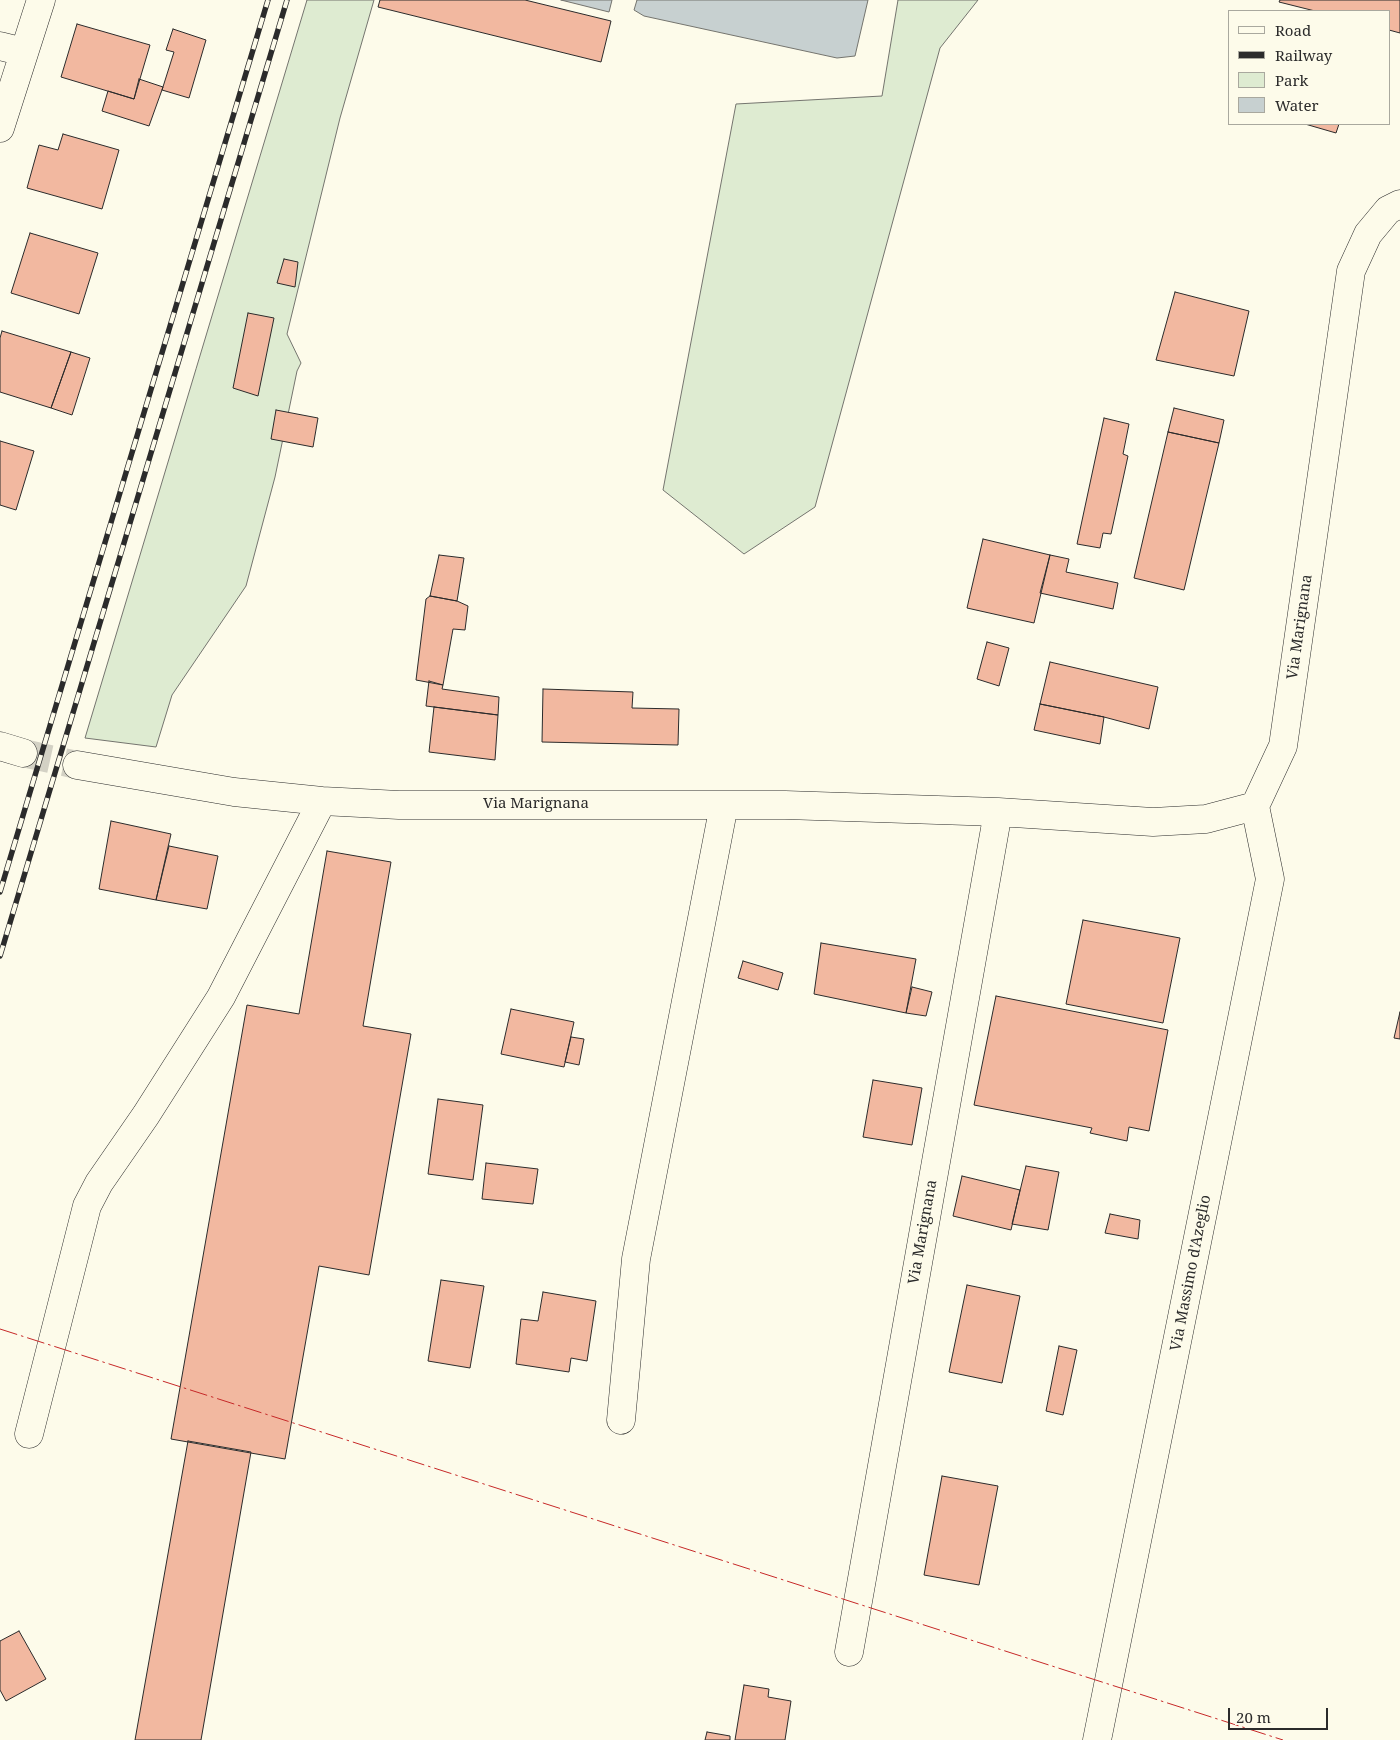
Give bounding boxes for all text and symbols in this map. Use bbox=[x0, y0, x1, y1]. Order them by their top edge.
legend bbox=[1228, 10, 1390, 125]
text: Road bbox=[1275, 20, 1311, 40]
text: Railway bbox=[1275, 45, 1332, 65]
text: Park bbox=[1275, 70, 1308, 90]
text: Water bbox=[1275, 95, 1318, 115]
street label: Via Marignana bbox=[1284, 573, 1316, 681]
street label: Via Marignana bbox=[483, 795, 589, 813]
street label: Via Marignana bbox=[905, 1178, 941, 1286]
street label: Via Massimo d'Azeglio bbox=[1167, 1193, 1215, 1353]
scale bar bbox=[1230, 1698, 1330, 1730]
text: 20 m bbox=[1236, 1707, 1271, 1727]

